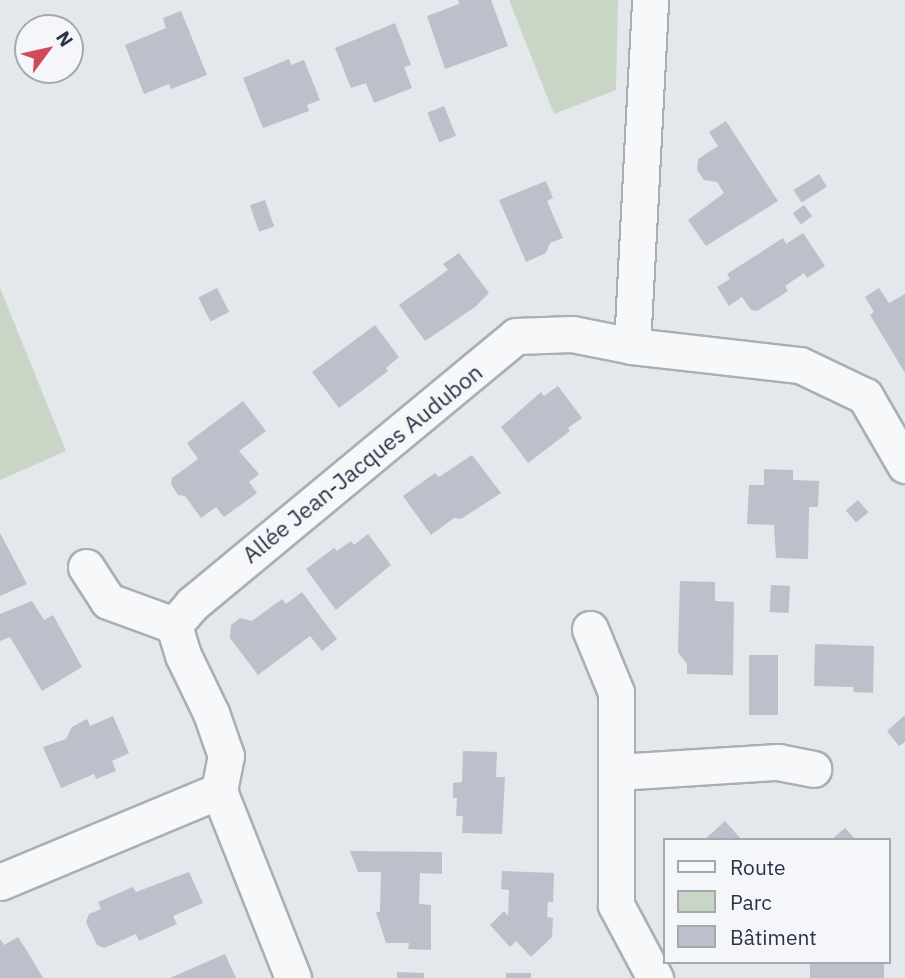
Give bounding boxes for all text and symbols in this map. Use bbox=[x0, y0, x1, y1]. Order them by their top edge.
north arrow bbox=[14, 14, 84, 84]
text: N bbox=[51, 26, 79, 51]
street label: Allée Jean-Jacques Audubon bbox=[237, 358, 487, 568]
legend bbox=[664, 838, 891, 964]
text: Route bbox=[730, 853, 786, 881]
text: Parc bbox=[730, 888, 772, 916]
text: Bâtiment bbox=[730, 923, 817, 951]

